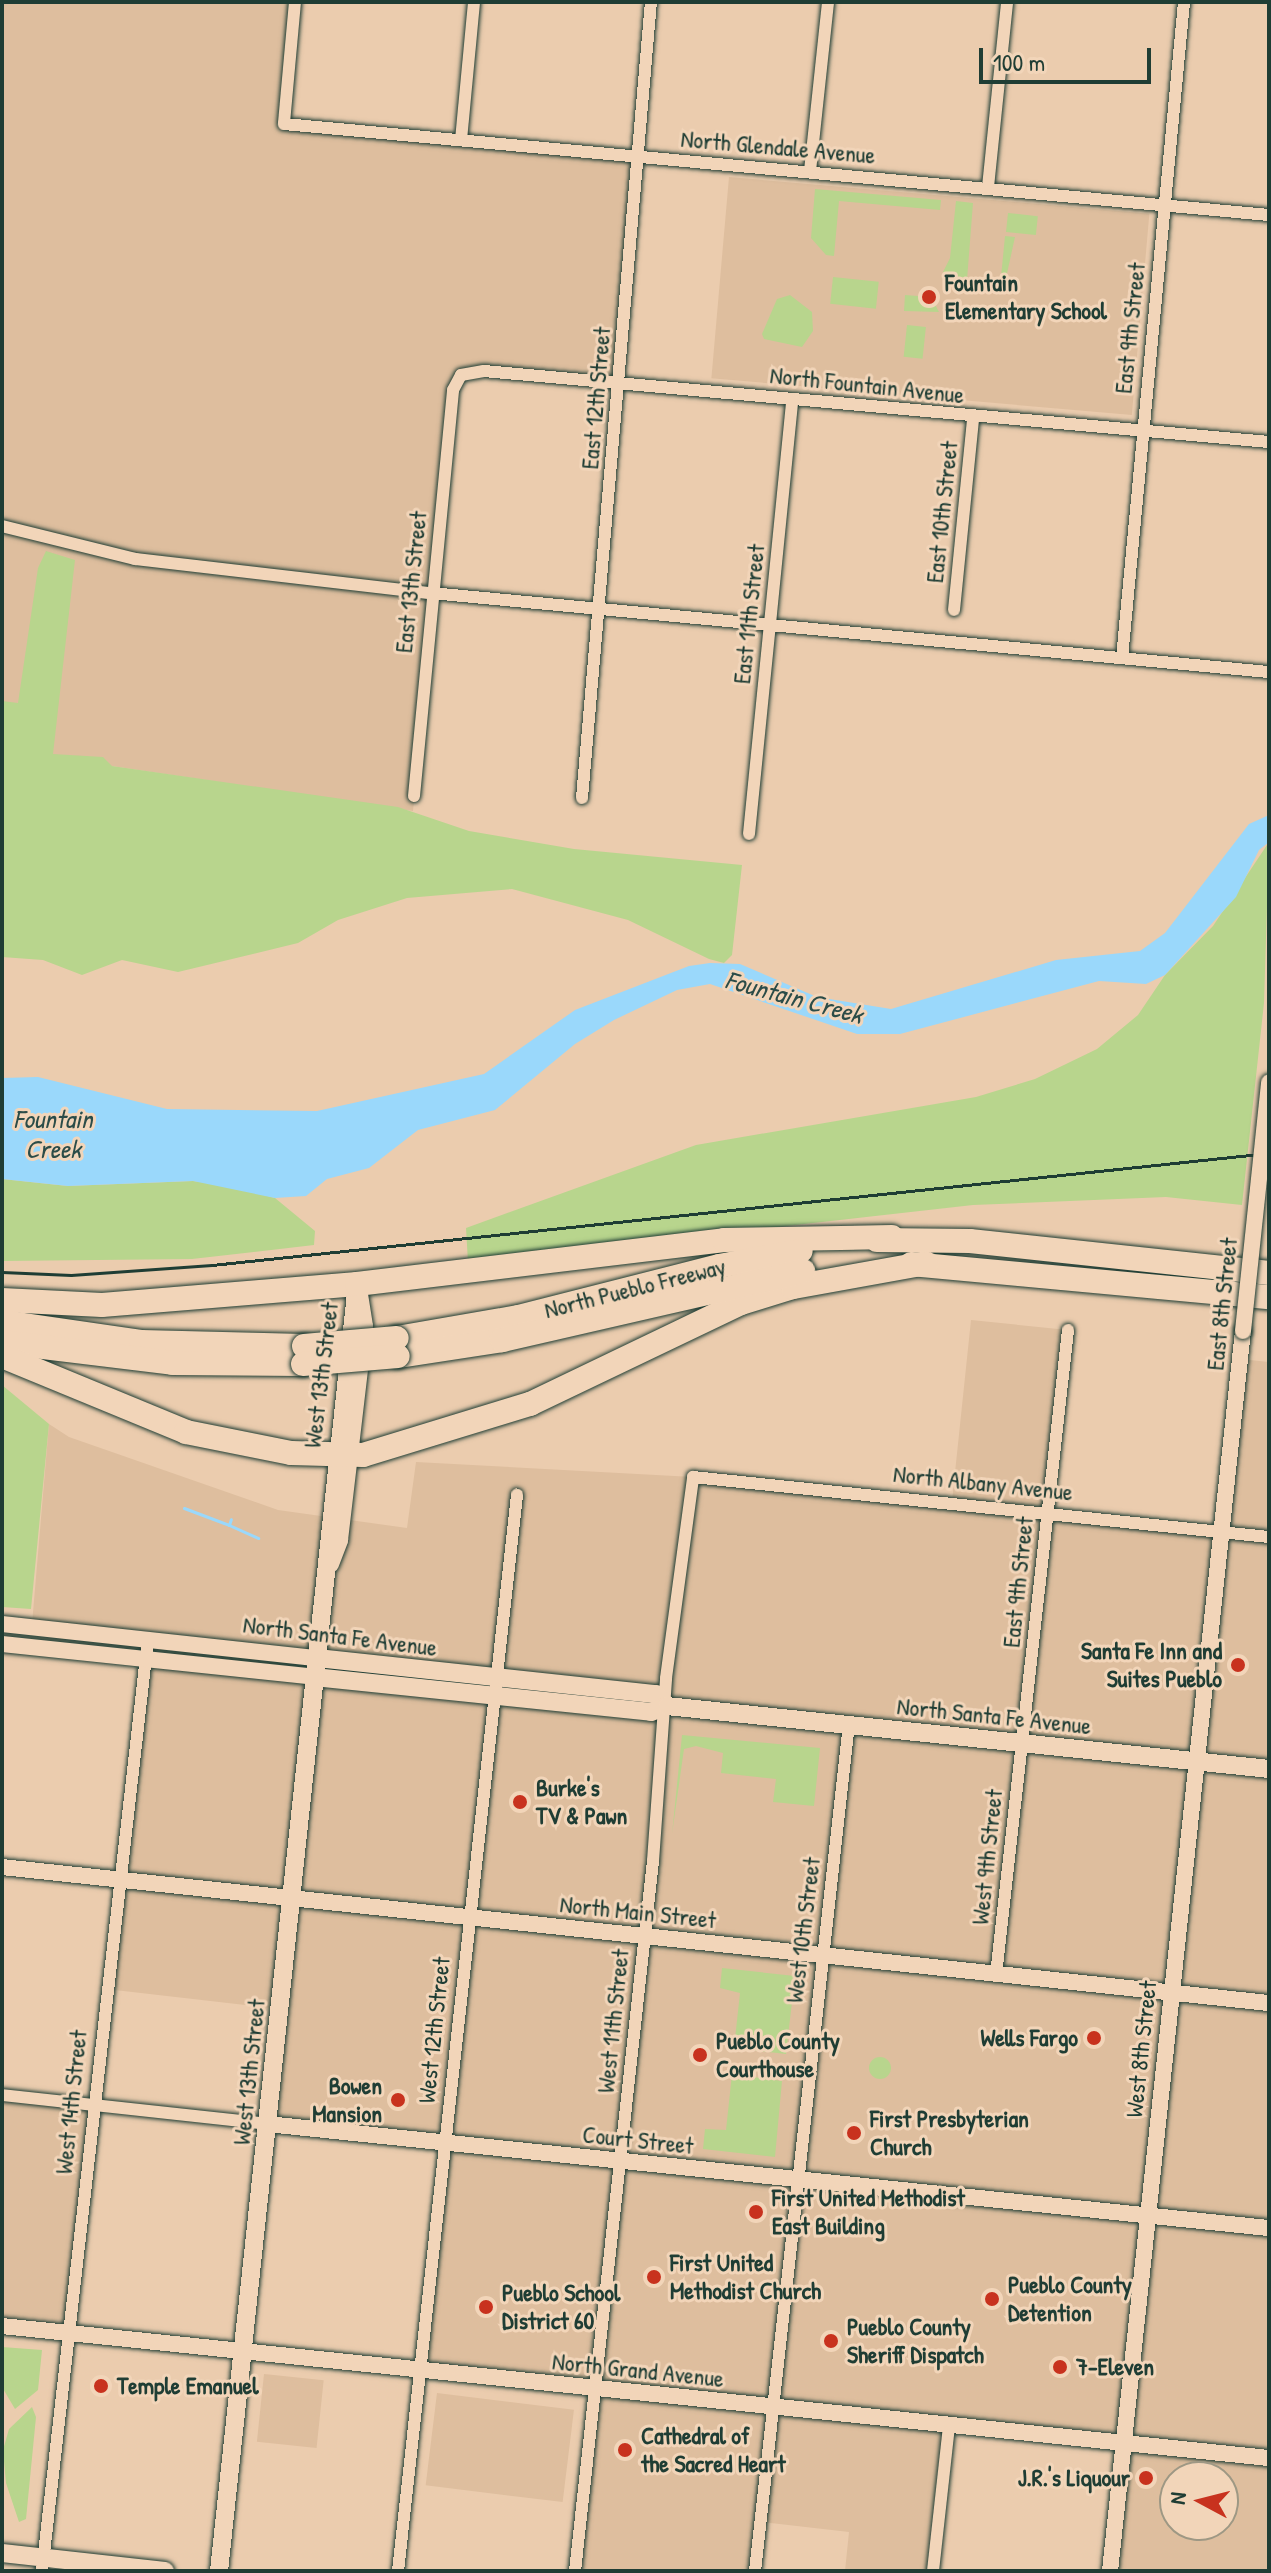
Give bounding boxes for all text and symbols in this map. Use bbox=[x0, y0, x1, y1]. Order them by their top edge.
scale bar bbox=[983, 32, 1155, 82]
text: 100 m bbox=[993, 46, 1045, 78]
street label: North Glendale Avenue bbox=[680, 124, 876, 170]
street label: East 9th Street bbox=[1109, 261, 1151, 395]
place label: Fountain Elementary School bbox=[945, 269, 1107, 325]
marker: Fountain Elementary School bbox=[920, 288, 938, 306]
street label: East 12th Street bbox=[575, 326, 617, 470]
street label: North Fountain Avenue bbox=[769, 360, 965, 410]
street label: East 10th Street bbox=[920, 440, 964, 584]
street label: East 13th Street bbox=[389, 510, 433, 654]
street label: East 11th Street bbox=[727, 543, 771, 685]
water label: Fountain Creek bbox=[722, 964, 866, 1030]
water label: Fountain Creek bbox=[13, 1103, 93, 1164]
street label: East 8th Street bbox=[1201, 1236, 1243, 1372]
street label: North Pueblo Freeway bbox=[541, 1252, 729, 1324]
street label: West 13th Street bbox=[298, 1301, 344, 1449]
street label: North Albany Avenue bbox=[892, 1459, 1074, 1507]
street label: East 9th Street bbox=[997, 1515, 1039, 1649]
street label: North Santa Fe Avenue bbox=[242, 1610, 438, 1662]
place label: Santa Fe Inn and Suites Pueblo bbox=[1081, 1637, 1222, 1693]
marker: Santa Fe Inn and Suites Pueblo bbox=[1229, 1656, 1247, 1674]
street label: North Santa Fe Avenue bbox=[896, 1691, 1092, 1741]
place label: Burke's TV & Pawn bbox=[536, 1774, 627, 1830]
street label: West 9th Street bbox=[966, 1788, 1008, 1926]
marker: Burke's TV & Pawn bbox=[511, 1793, 529, 1811]
street label: West 10th Street bbox=[780, 1856, 826, 2004]
street label: North Main Street bbox=[559, 1889, 717, 1935]
street label: West 11th Street bbox=[591, 1948, 635, 2094]
street label: West 12th Street bbox=[412, 1955, 456, 2105]
street label: West 8th Street bbox=[1119, 1979, 1163, 2119]
street label: West 13th Street bbox=[227, 1998, 271, 2146]
place label: Wells Fargo bbox=[981, 2024, 1078, 2052]
place label: Pueblo County Courthouse bbox=[716, 2027, 840, 2083]
street label: West 14th Street bbox=[49, 2028, 93, 2176]
marker: Wells Fargo bbox=[1085, 2029, 1103, 2047]
marker: Pueblo County Courthouse bbox=[691, 2046, 709, 2064]
place label: Bowen Mansion bbox=[312, 2072, 382, 2128]
marker: Bowen Mansion bbox=[389, 2091, 407, 2109]
place label: First Presbyterian Church bbox=[870, 2105, 1029, 2161]
street label: Court Street bbox=[581, 2120, 695, 2160]
marker: First Presbyterian Church bbox=[845, 2124, 863, 2142]
place label: First United Methodist East Building bbox=[772, 2184, 965, 2240]
marker: First United Methodist East Building bbox=[747, 2203, 765, 2221]
place label: First United Methodist Church bbox=[670, 2249, 821, 2305]
marker: First United Methodist Church bbox=[645, 2268, 663, 2286]
place label: Pueblo County Detention bbox=[1008, 2271, 1132, 2327]
place label: Pueblo School District 60 bbox=[502, 2279, 620, 2335]
marker: Pueblo County Detention bbox=[983, 2290, 1001, 2308]
marker: Pueblo School District 60 bbox=[477, 2298, 495, 2316]
place label: Pueblo County Sheriff Dispatch bbox=[847, 2313, 984, 2369]
marker: Pueblo County Sheriff Dispatch bbox=[822, 2332, 840, 2350]
street label: North Grand Avenue bbox=[551, 2347, 725, 2393]
place label: 7-Eleven bbox=[1076, 2353, 1154, 2381]
marker: 7-Eleven bbox=[1051, 2358, 1069, 2376]
place label: Temple Emanuel bbox=[117, 2372, 259, 2400]
marker: Temple Emanuel bbox=[92, 2377, 110, 2395]
place label: Cathedral of the Sacred Heart bbox=[641, 2422, 786, 2478]
marker: Cathedral of the Sacred Heart bbox=[616, 2441, 634, 2459]
north arrow bbox=[1159, 2461, 1239, 2541]
place label: J.R.'s Liquour bbox=[1018, 2464, 1130, 2492]
marker: J.R.'s Liquour bbox=[1137, 2469, 1155, 2487]
text: N bbox=[1162, 2491, 1193, 2506]

